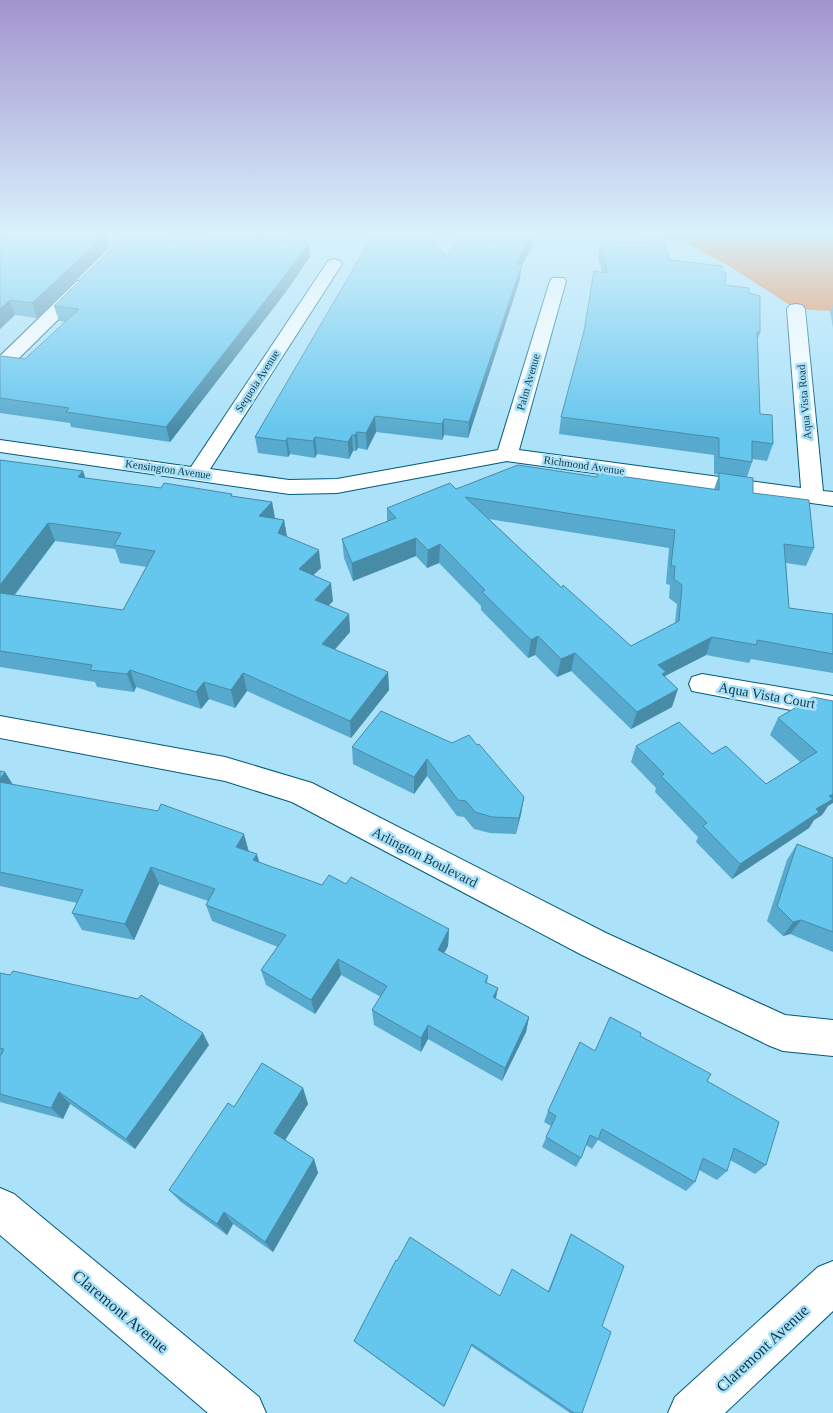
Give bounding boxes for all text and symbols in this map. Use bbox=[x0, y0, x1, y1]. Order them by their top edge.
street label: Sequoia Avenue bbox=[233, 348, 281, 414]
street label: Palm Avenue bbox=[514, 352, 542, 412]
street label: Aqua Vista Road bbox=[795, 364, 813, 440]
street label: Richmond Avenue bbox=[543, 453, 625, 477]
street label: Kensington Avenue bbox=[124, 457, 212, 481]
street label: Aqua Vista Court bbox=[718, 680, 816, 711]
street label: Arlington Boulevard bbox=[370, 824, 480, 891]
street label: Claremont Avenue bbox=[70, 1267, 172, 1356]
street label: Claremont Avenue bbox=[713, 1301, 812, 1395]

